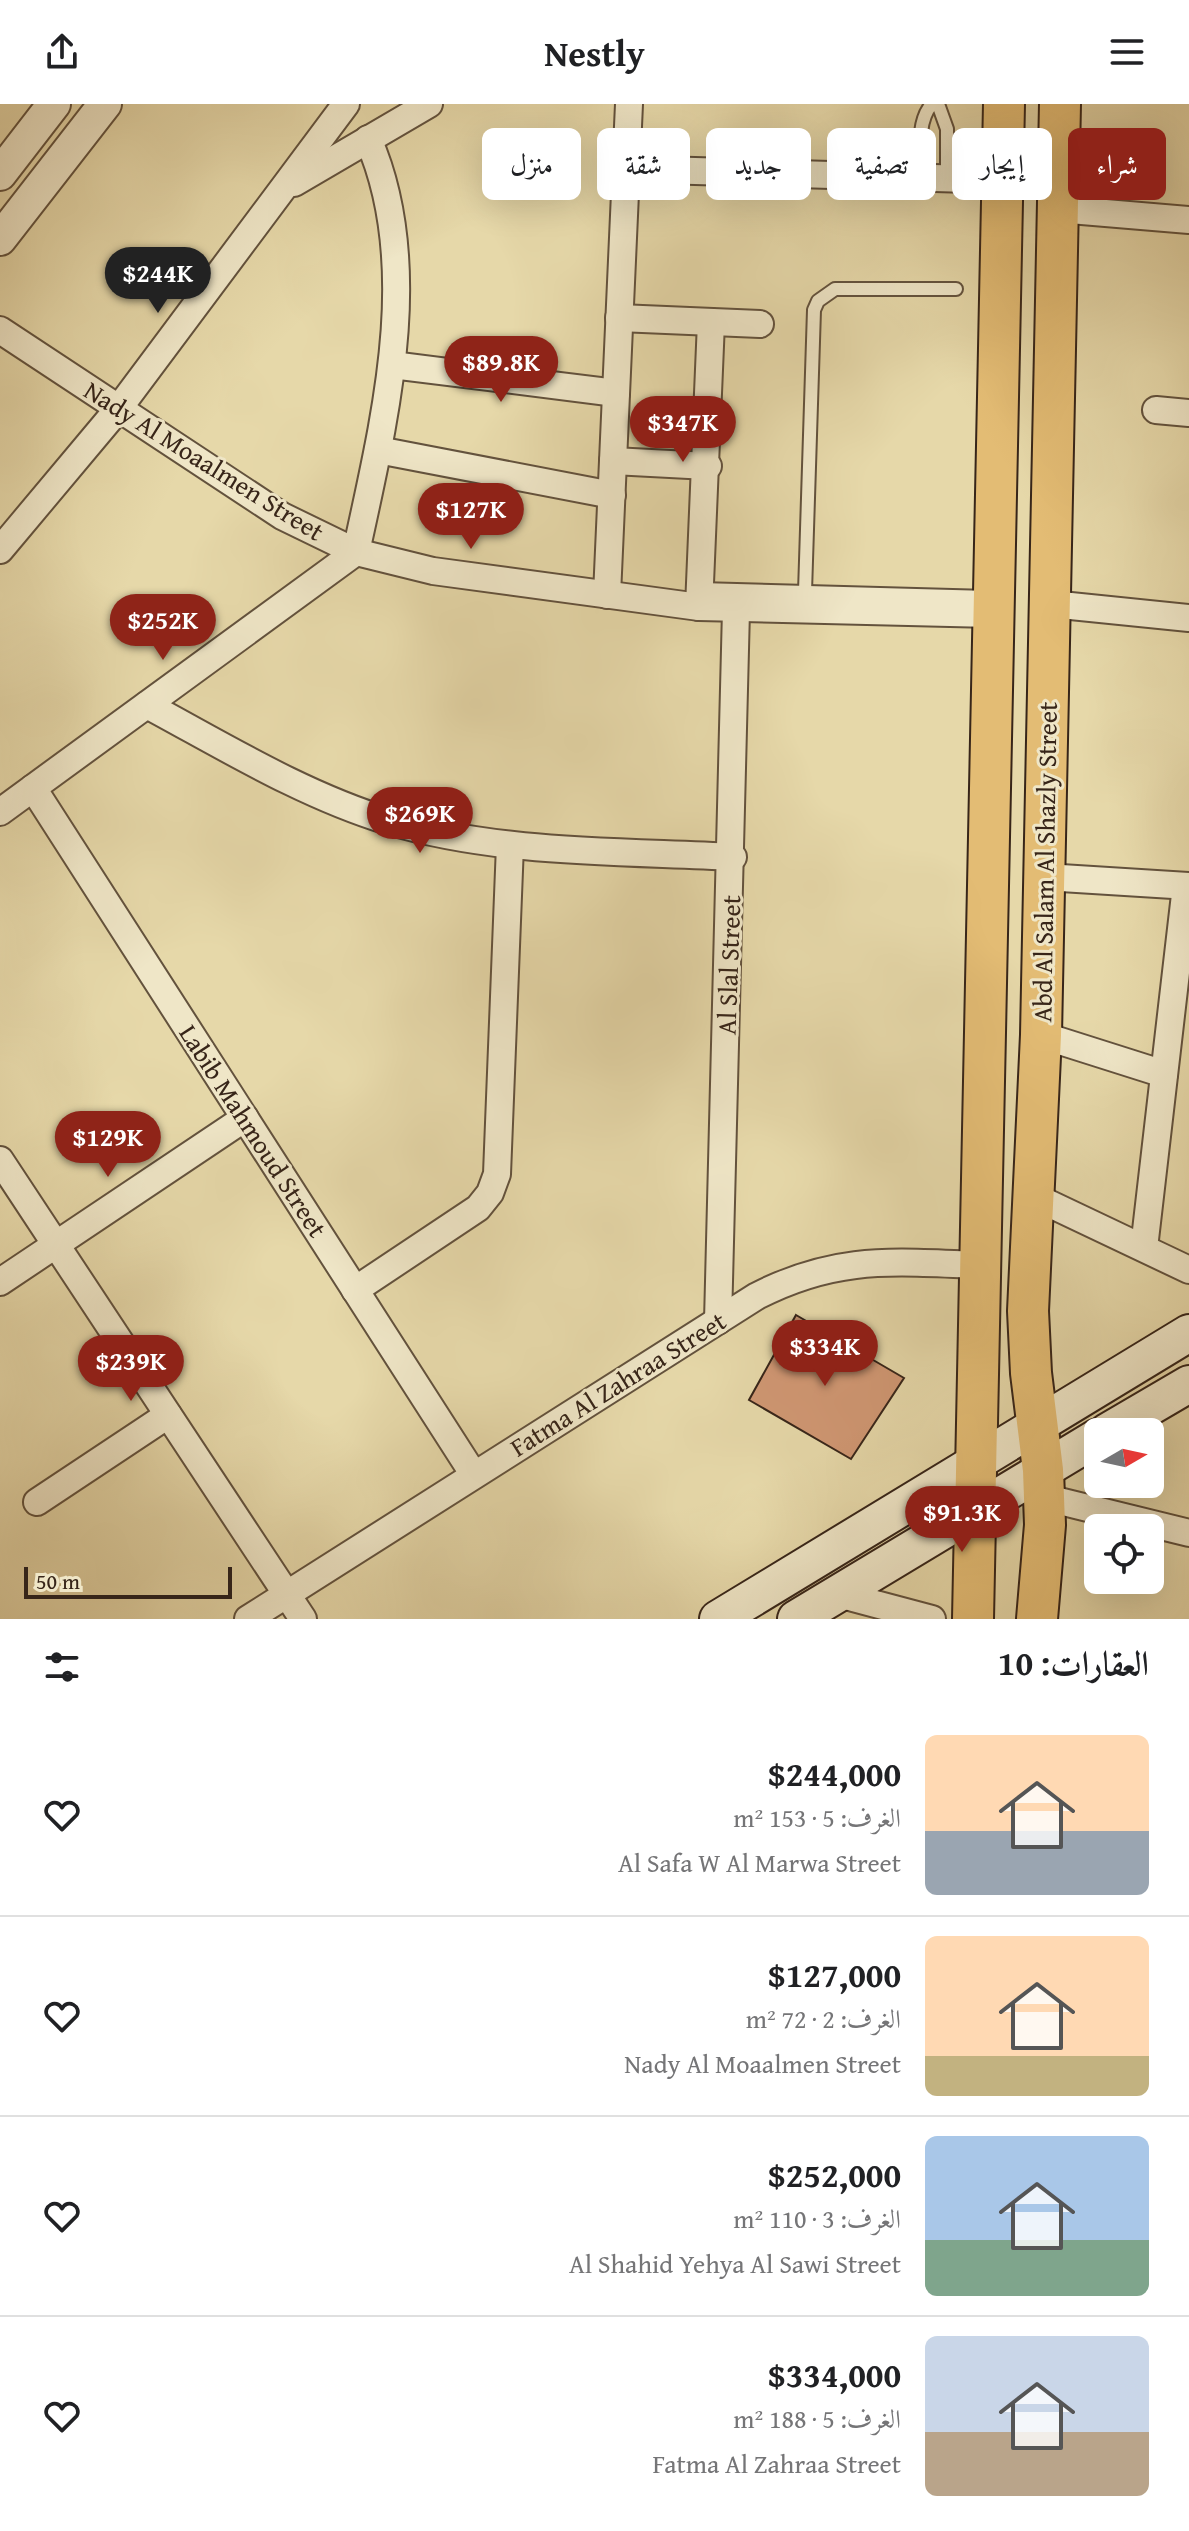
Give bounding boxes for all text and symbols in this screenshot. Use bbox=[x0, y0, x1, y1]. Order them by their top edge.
text: Nestly bbox=[544, 26, 645, 79]
icon: share bbox=[40, 30, 84, 74]
icon: menu bbox=[1105, 30, 1149, 74]
chip: منزل bbox=[482, 128, 581, 200]
chip: شقة bbox=[597, 128, 690, 200]
chip: جديد bbox=[706, 128, 811, 200]
chip: تصفية bbox=[827, 128, 936, 200]
chip: إيجار bbox=[952, 128, 1052, 200]
chip: شراء bbox=[1068, 128, 1166, 200]
pin: $244K bbox=[102, 247, 214, 315]
text: $244K bbox=[123, 253, 193, 292]
pin: $89.8K bbox=[436, 336, 566, 404]
text: $89.8K bbox=[462, 342, 540, 381]
street label: Nady Al Moaalmen Street bbox=[77, 371, 332, 550]
pin: $347K bbox=[627, 396, 739, 464]
text: $347K bbox=[648, 402, 718, 441]
pin: $127K bbox=[415, 483, 527, 551]
text: $127K bbox=[436, 489, 506, 528]
pin: $252K bbox=[107, 594, 219, 662]
text: $252K bbox=[128, 600, 198, 639]
street label: Abd Al Salam Al Shazly Street bbox=[1022, 701, 1067, 1023]
pin: $269K bbox=[364, 787, 476, 855]
text: $269K bbox=[385, 793, 455, 832]
street label: Al Slal Street bbox=[707, 894, 750, 1036]
street label: Labib Mahmoud Street bbox=[170, 1017, 337, 1245]
pin: $129K bbox=[52, 1111, 164, 1179]
text: $129K bbox=[73, 1117, 143, 1156]
street label: Fatma Al Zahraa Street bbox=[502, 1301, 733, 1466]
pin: $334K bbox=[769, 1320, 881, 1388]
text: $334K bbox=[790, 1326, 860, 1365]
pin: $239K bbox=[75, 1335, 187, 1403]
text: $239K bbox=[96, 1341, 166, 1380]
north arrow bbox=[1084, 1418, 1164, 1498]
map controls bbox=[1084, 1418, 1164, 1594]
pin: $91.3K bbox=[897, 1486, 1027, 1554]
text: $91.3K bbox=[923, 1492, 1001, 1531]
button: locate bbox=[1084, 1514, 1164, 1594]
scale bar bbox=[24, 1563, 232, 1599]
text: 50 m bbox=[36, 1565, 80, 1597]
text: العقارات: 10 bbox=[998, 1638, 1149, 1687]
icon: filters bbox=[40, 1645, 84, 1689]
text: $244,000 bbox=[768, 1749, 901, 1798]
icon: home bbox=[989, 1767, 1085, 1863]
icon: heart bbox=[40, 1793, 84, 1837]
text: الغرف: 5 · 153 m² bbox=[733, 1798, 901, 1837]
text: Al Safa W Al Marwa Street bbox=[618, 1843, 901, 1882]
text: $127,000 bbox=[768, 1950, 901, 1999]
icon: home bbox=[989, 1968, 1085, 2064]
icon: heart bbox=[40, 1994, 84, 2038]
text: الغرف: 2 · 72 m² bbox=[746, 1999, 901, 2038]
text: Nady Al Moaalmen Street bbox=[624, 2044, 901, 2083]
text: $252,000 bbox=[768, 2150, 901, 2199]
icon: home bbox=[989, 2168, 1085, 2264]
icon: heart bbox=[40, 2194, 84, 2238]
text: الغرف: 3 · 110 m² bbox=[733, 2199, 901, 2238]
text: Al Shahid Yehya Al Sawi Street bbox=[569, 2244, 901, 2283]
text: $334,000 bbox=[768, 2350, 901, 2399]
icon: home bbox=[989, 2368, 1085, 2464]
icon: heart bbox=[40, 2394, 84, 2438]
text: الغرف: 5 · 188 m² bbox=[733, 2399, 901, 2438]
text: Fatma Al Zahraa Street bbox=[653, 2444, 901, 2483]

